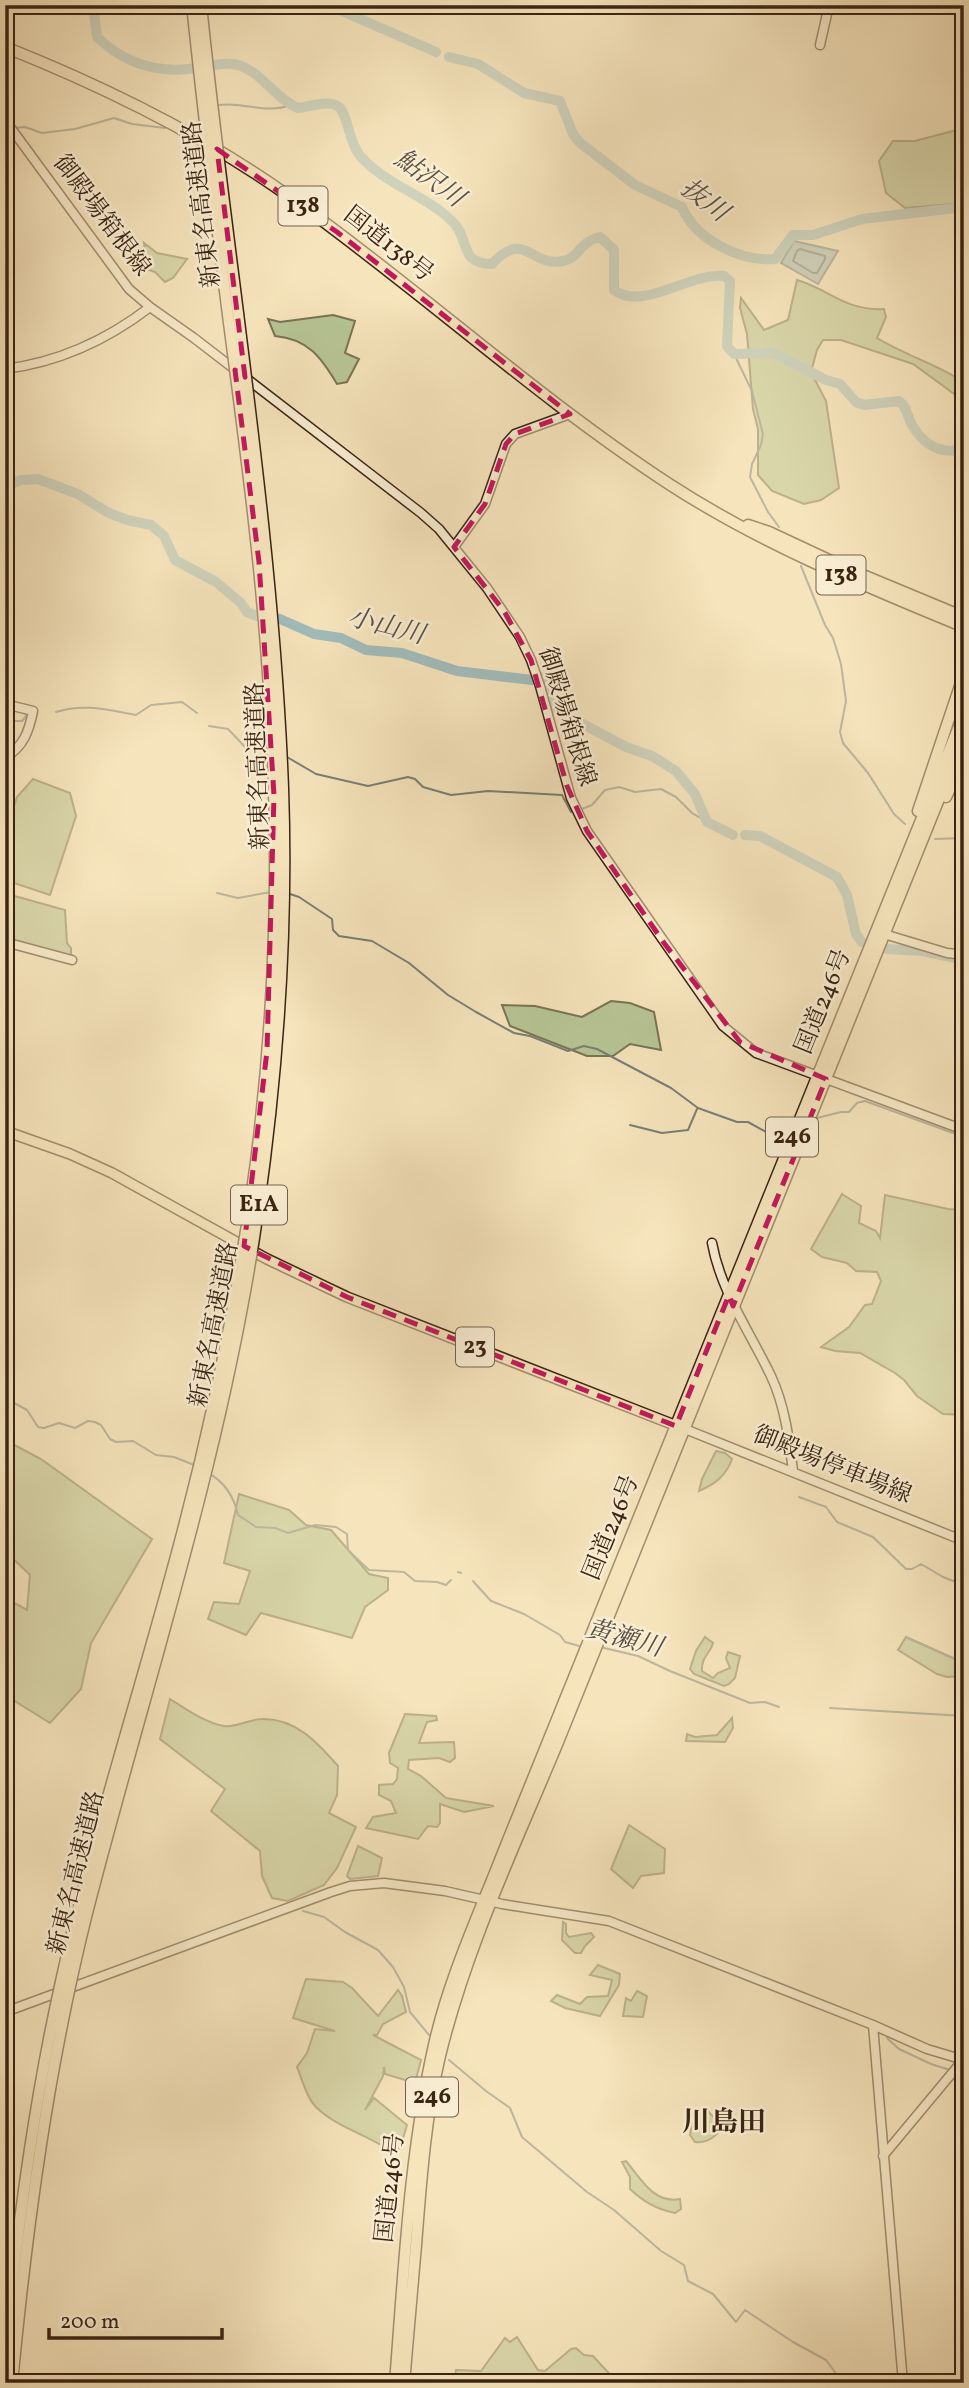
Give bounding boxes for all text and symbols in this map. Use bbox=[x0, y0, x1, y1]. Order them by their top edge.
street label: 新東名高速道路 bbox=[176, 119, 230, 289]
water label: 鮎沢川 bbox=[387, 142, 474, 218]
street label: 御殿場箱根線 bbox=[44, 148, 158, 284]
water label: 抜川 bbox=[672, 171, 738, 233]
road number: 138 bbox=[278, 186, 328, 226]
street label: 国道138号 bbox=[336, 199, 440, 291]
road number: 138 bbox=[816, 555, 866, 594]
water label: 小山川 bbox=[344, 600, 431, 655]
street label: 御殿場箱根線 bbox=[529, 643, 603, 791]
street label: 新東名高速道路 bbox=[239, 681, 279, 851]
street label: 国道246号 bbox=[788, 944, 860, 1060]
road number: 246 bbox=[766, 1118, 818, 1156]
road number: E1A bbox=[231, 1186, 287, 1224]
street label: 新東名高速道路 bbox=[182, 1239, 248, 1411]
road number: 23 bbox=[456, 1328, 494, 1366]
street label: 御殿場停車場線 bbox=[748, 1419, 916, 1513]
street label: 国道246号 bbox=[576, 1470, 648, 1586]
water label: 黄瀬川 bbox=[582, 1612, 669, 1667]
street label: 新東名高速道路 bbox=[40, 1787, 114, 1959]
road number: 246 bbox=[406, 2078, 458, 2116]
district label: 川島田 bbox=[682, 2104, 766, 2143]
street label: 国道246号 bbox=[368, 2131, 414, 2245]
scale bar bbox=[49, 2297, 222, 2341]
text: 200 m bbox=[60, 2308, 120, 2337]

